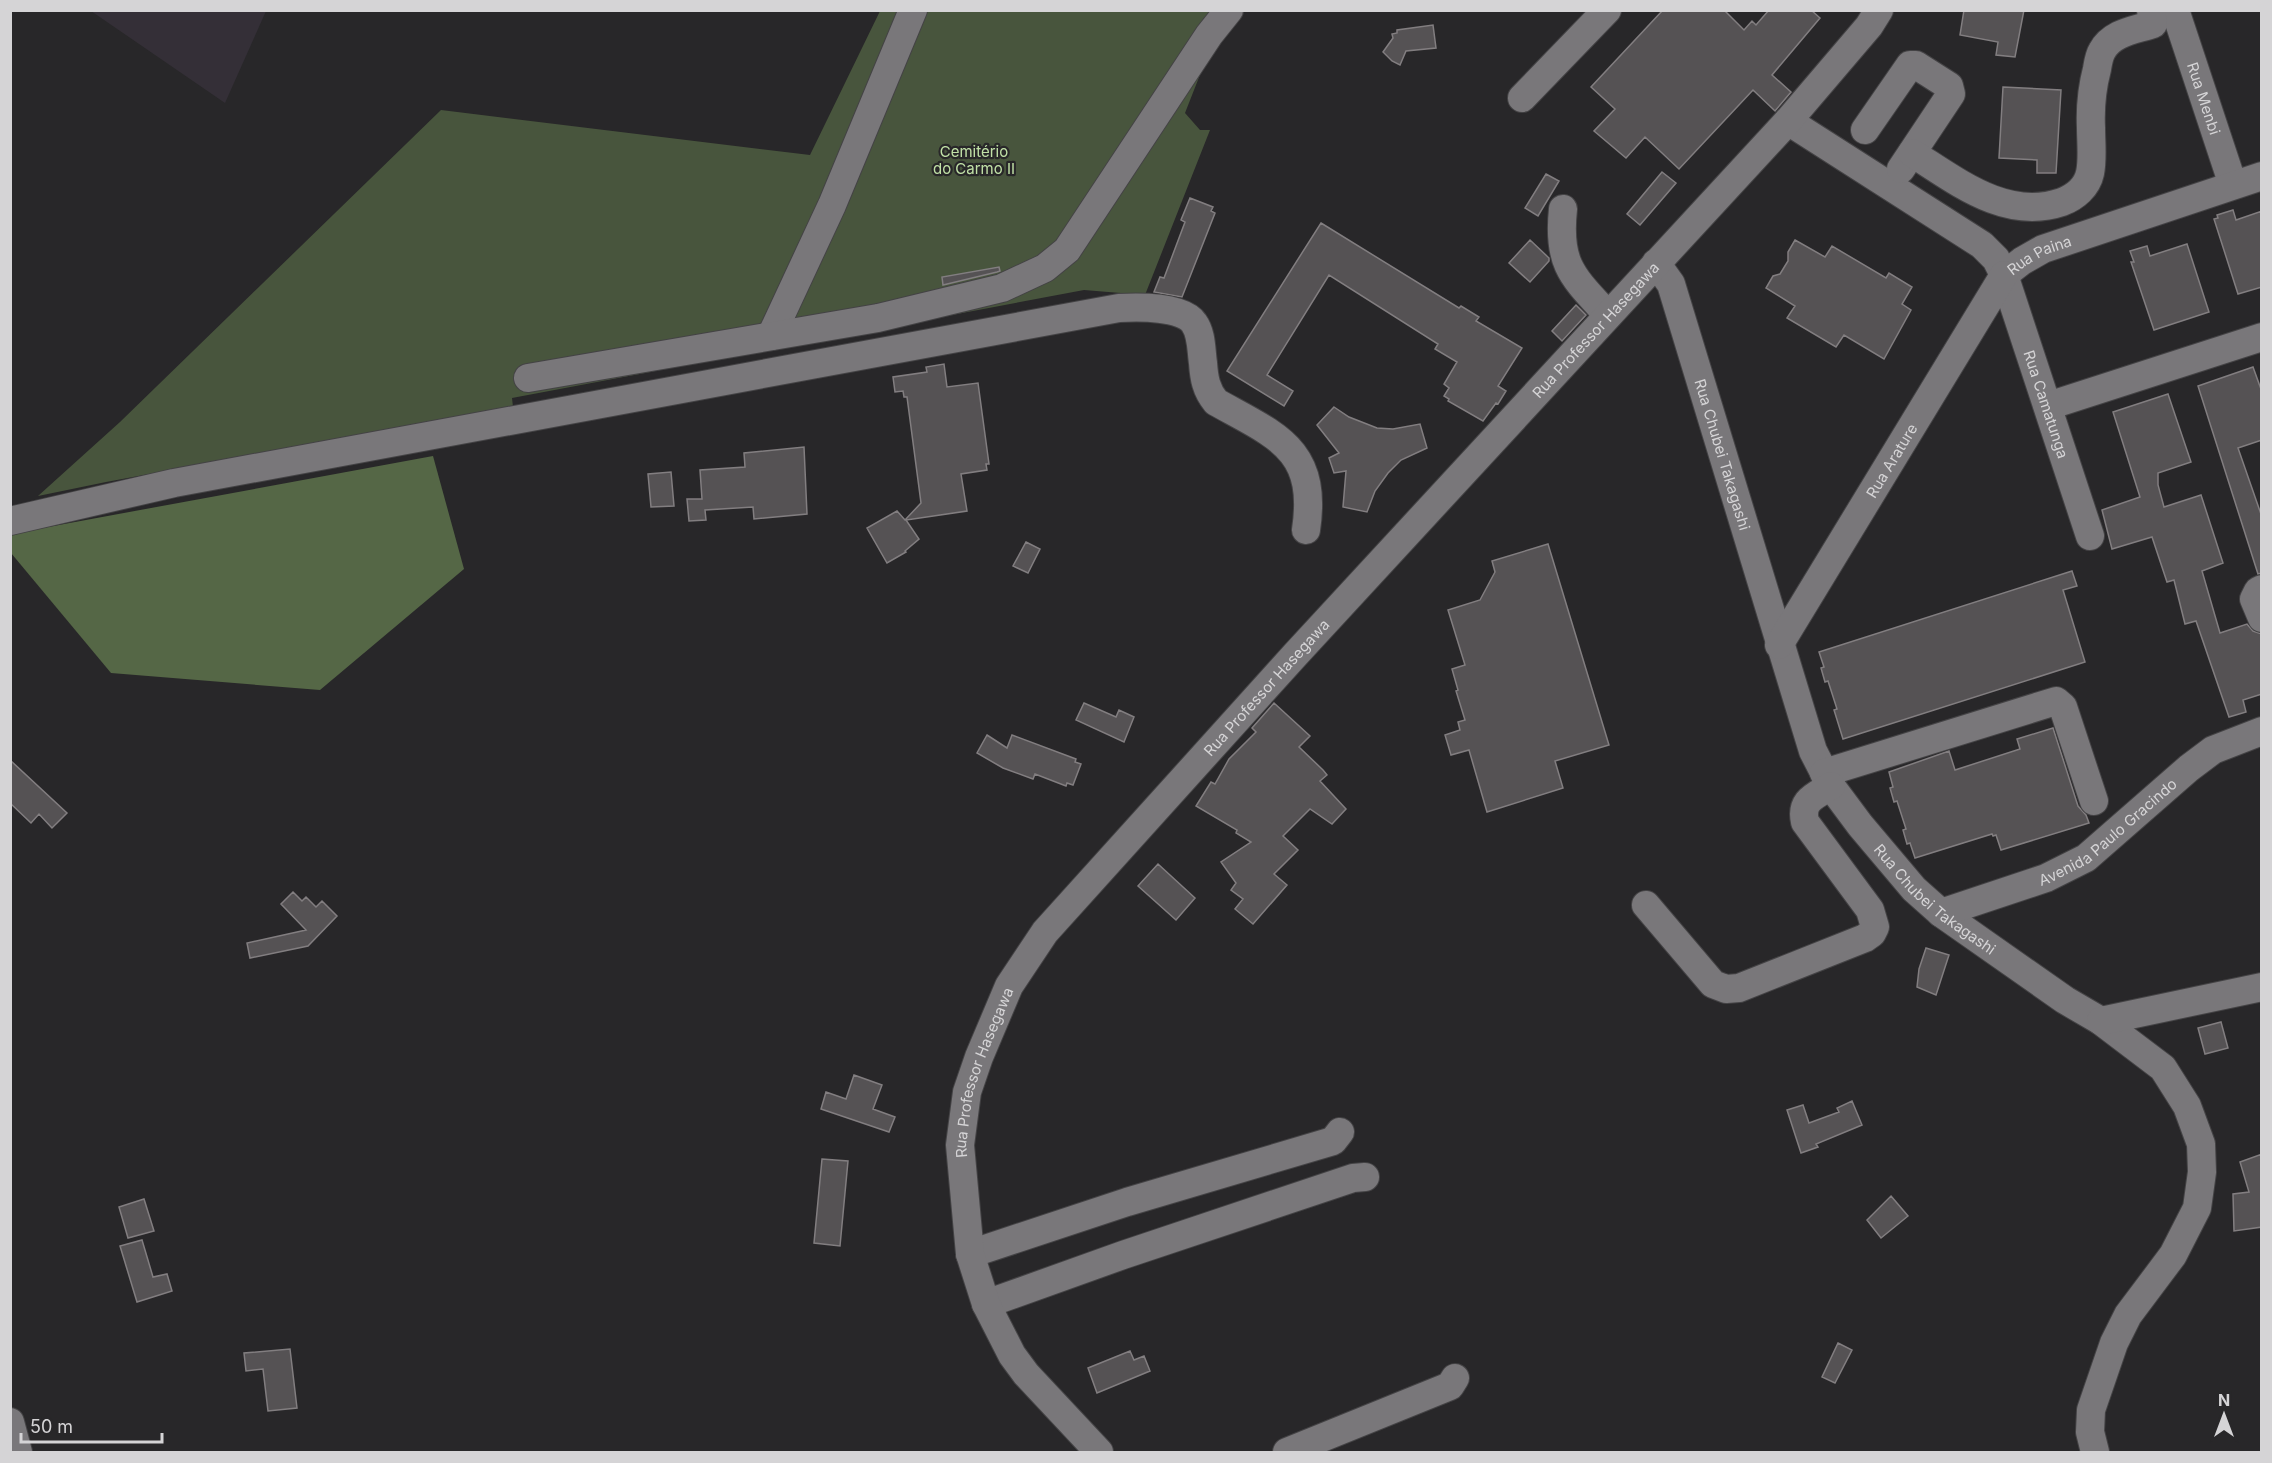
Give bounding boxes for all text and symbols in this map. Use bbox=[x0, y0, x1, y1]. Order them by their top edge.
street label: Rua Menbi bbox=[2183, 60, 2225, 137]
park label: Cemitério do Carmo II bbox=[933, 142, 1015, 178]
street label: Rua Paina bbox=[2003, 231, 2074, 279]
street label: Rua Professor Hasegawa bbox=[1528, 258, 1663, 402]
street label: Rua Camatunga bbox=[2020, 348, 2073, 461]
street label: Rua Chubei Takagashi bbox=[1691, 376, 1755, 533]
street label: Rua Arature bbox=[1861, 420, 1921, 501]
street label: Rua Professor Hasegawa bbox=[1199, 615, 1333, 760]
street label: Avenida Paulo Gracindo bbox=[2036, 774, 2180, 889]
street label: Rua Chubei Takagashi bbox=[1870, 840, 2000, 958]
street label: Rua Professor Hasegawa bbox=[950, 984, 1017, 1159]
north arrow bbox=[2194, 1385, 2254, 1445]
text: N bbox=[2218, 1390, 2230, 1410]
scale bar bbox=[21, 1406, 162, 1444]
text: 50 m bbox=[30, 1416, 73, 1437]

